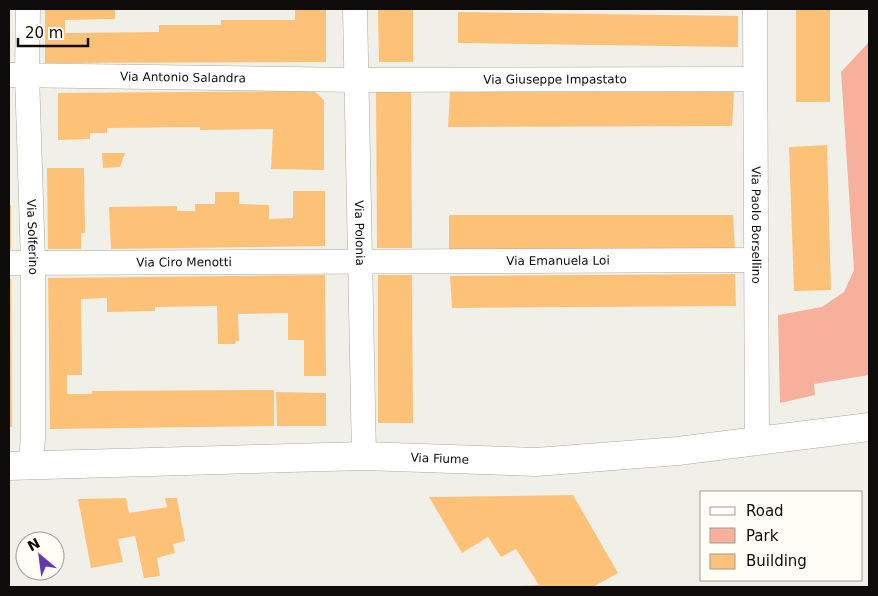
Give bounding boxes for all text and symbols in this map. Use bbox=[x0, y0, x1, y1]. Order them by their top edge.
scale bar bbox=[18, 15, 88, 47]
text: 20 m bbox=[25, 24, 63, 42]
street label: Via Antonio Salandra bbox=[120, 70, 246, 85]
street label: Via Giuseppe Impastato bbox=[483, 72, 627, 87]
street label: Via Paolo Borsellino bbox=[749, 166, 763, 284]
street label: Via Solferino bbox=[24, 199, 40, 275]
street label: Via Polonia bbox=[352, 200, 367, 266]
street label: Via Emanuela Loi bbox=[506, 254, 610, 268]
street label: Via Ciro Menotti bbox=[136, 255, 232, 269]
street label: Via Fiume bbox=[410, 451, 469, 467]
legend bbox=[700, 491, 863, 581]
text: Road bbox=[746, 502, 784, 520]
text: Park bbox=[746, 527, 779, 545]
north arrow bbox=[15, 531, 65, 581]
text: N bbox=[25, 535, 43, 554]
text: Building bbox=[746, 552, 807, 570]

